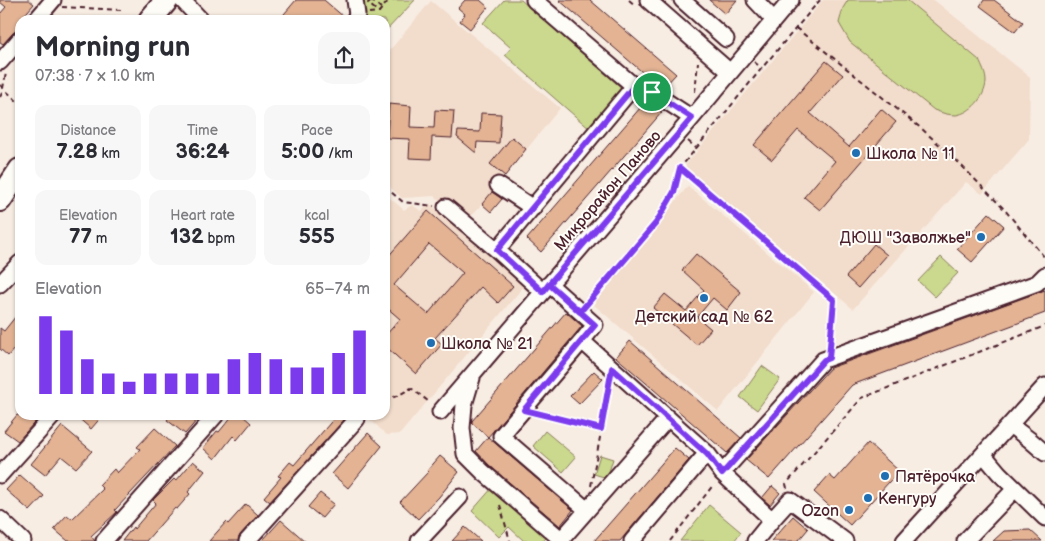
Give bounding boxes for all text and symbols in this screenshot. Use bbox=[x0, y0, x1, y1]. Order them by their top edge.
text: Morning run bbox=[35, 31, 190, 64]
button: share bbox=[318, 32, 370, 84]
text: 07:38 · 7 × 1.0 km bbox=[35, 67, 155, 86]
pin bbox=[631, 71, 673, 113]
icon: arrive bbox=[638, 78, 666, 106]
text: Distance bbox=[60, 122, 116, 139]
text: Time bbox=[187, 122, 218, 139]
text: Pace bbox=[301, 122, 333, 139]
street label: Микрорайон Паново bbox=[551, 127, 666, 255]
text: 7.28 bbox=[56, 139, 98, 164]
text: 36:24 bbox=[175, 139, 230, 164]
text: 5:00 bbox=[281, 139, 324, 164]
text: km bbox=[98, 145, 120, 162]
text: /km bbox=[324, 145, 353, 162]
place label: Школа № 11 bbox=[866, 145, 955, 164]
marker: Школа № 11 bbox=[850, 147, 862, 159]
text: Elevation bbox=[59, 207, 117, 224]
text: Heart rate bbox=[170, 207, 235, 224]
text: kcal bbox=[304, 207, 329, 224]
text: 77 bbox=[69, 224, 92, 249]
text: 132 bbox=[170, 224, 204, 249]
text: 555 bbox=[299, 224, 335, 249]
place label: ДЮШ "Заволжье" bbox=[840, 229, 971, 248]
text: m bbox=[92, 230, 107, 247]
text: bpm bbox=[204, 230, 235, 247]
marker: ДЮШ "Заволжье" bbox=[975, 231, 987, 243]
text: Elevation bbox=[35, 280, 102, 299]
text: 65–74 m bbox=[305, 280, 370, 299]
marker: Детский сад № 62 bbox=[698, 292, 710, 304]
place label: Детский сад № 62 bbox=[635, 308, 774, 327]
place label: Школа № 21 bbox=[441, 335, 533, 354]
marker: Школа № 21 bbox=[425, 337, 437, 349]
place label: Пятёрочка bbox=[895, 468, 976, 487]
marker: Пятёрочка bbox=[879, 470, 891, 482]
place label: Кенгуру bbox=[878, 490, 937, 509]
marker: Кенгуру bbox=[862, 492, 874, 504]
place label: Ozon bbox=[801, 502, 839, 521]
marker: Ozon bbox=[843, 504, 855, 516]

